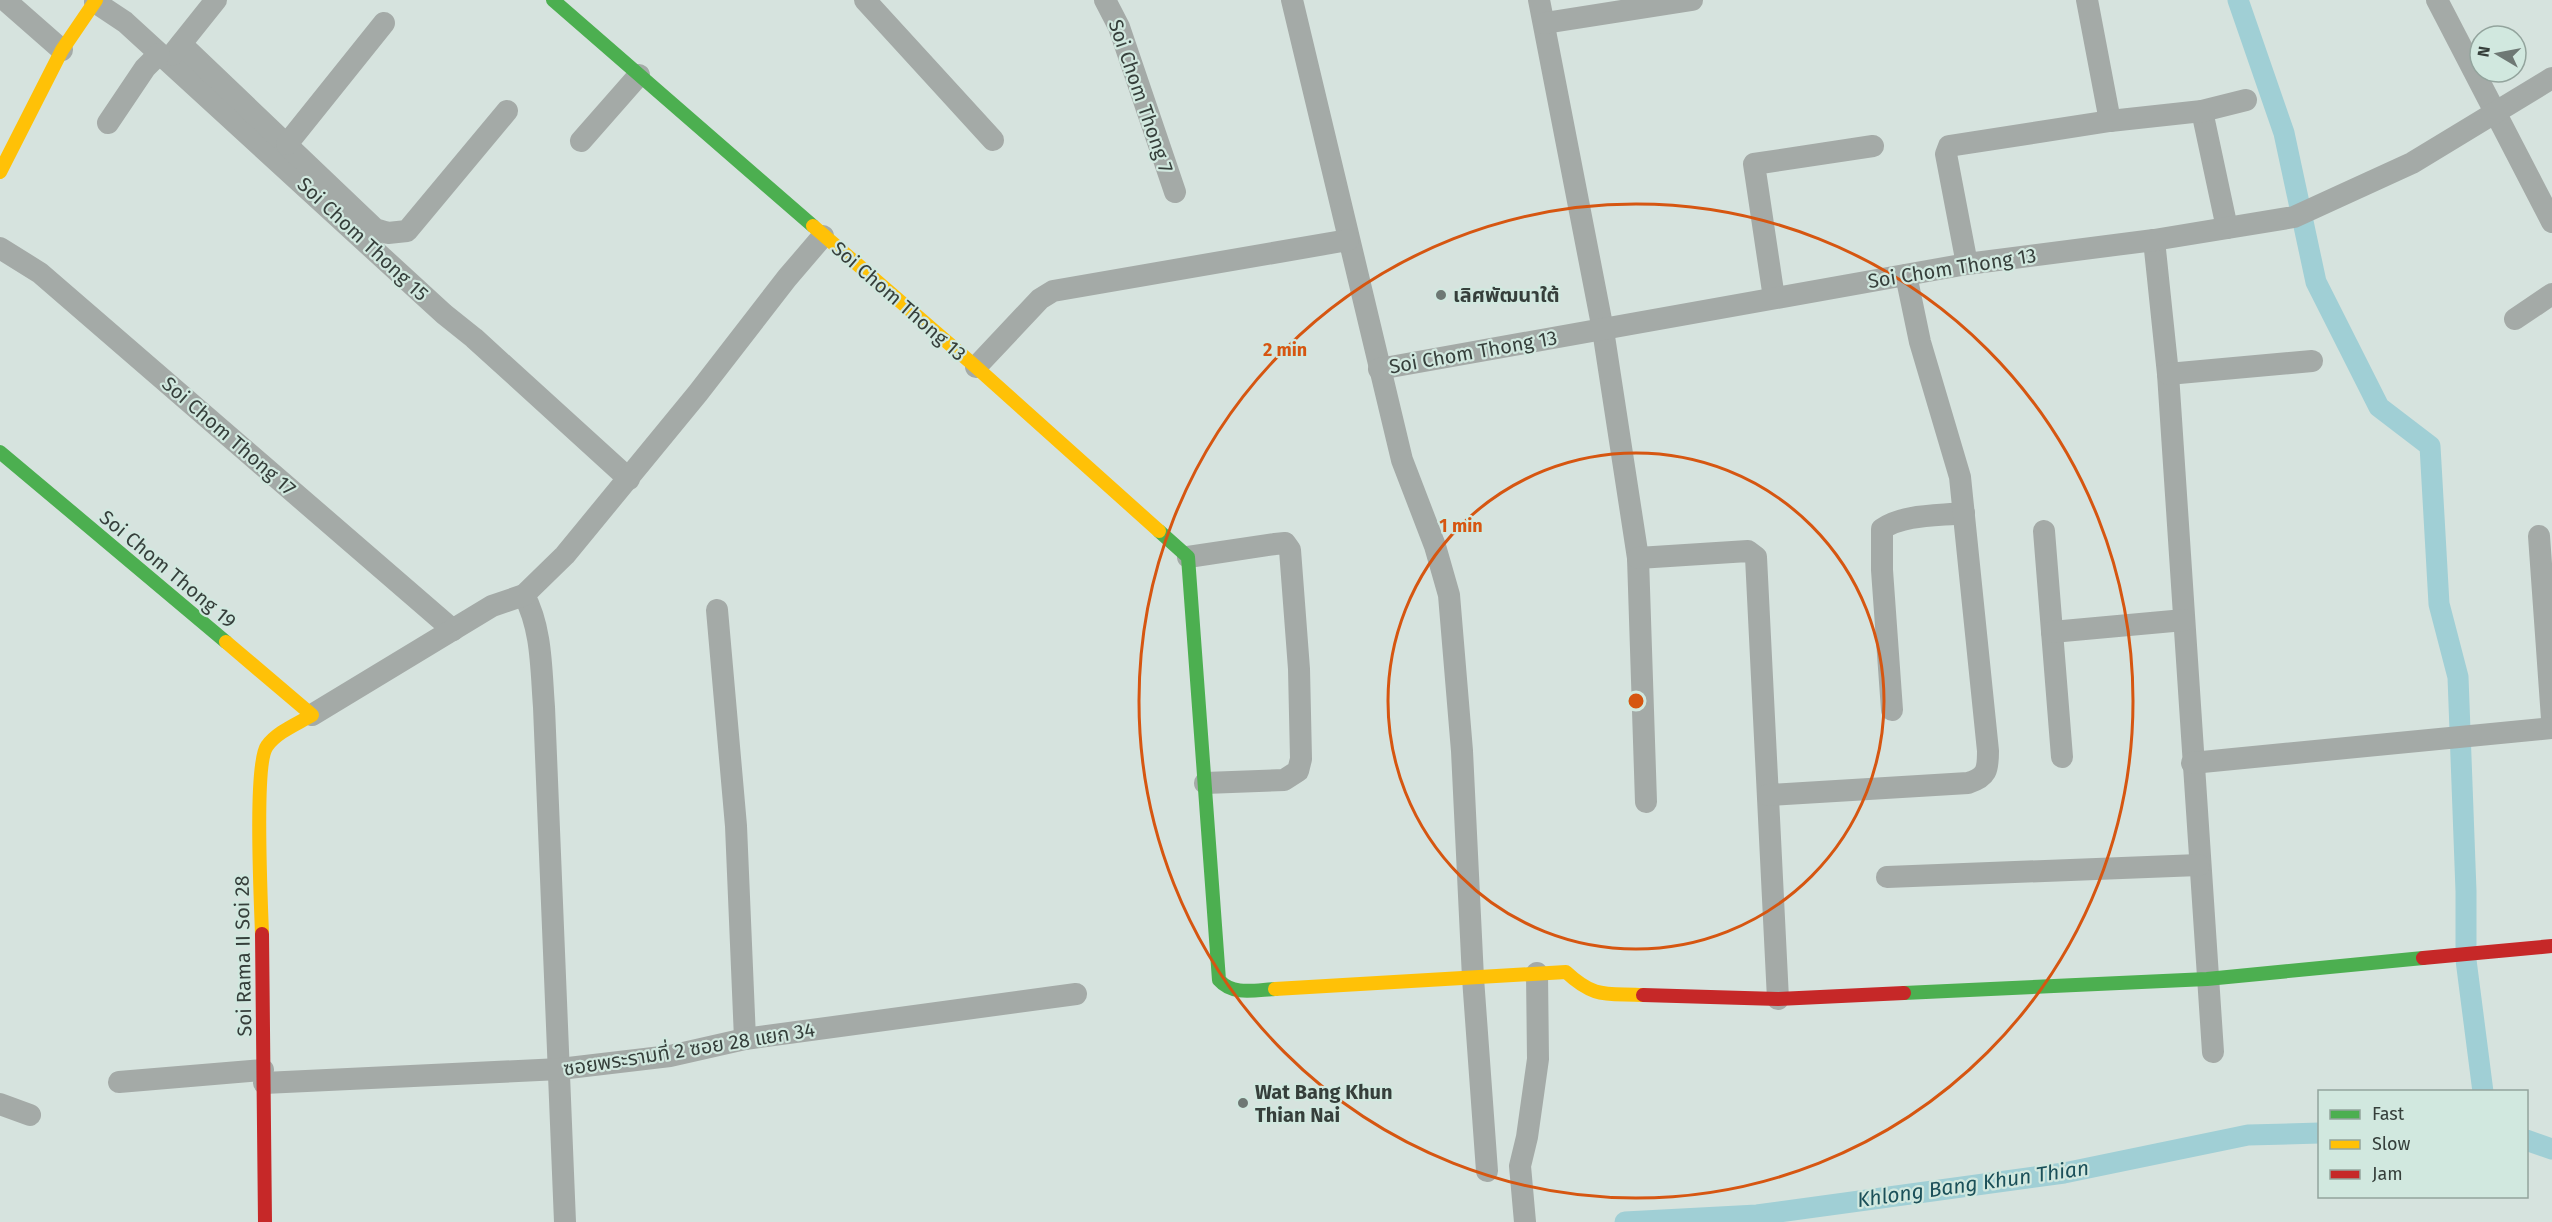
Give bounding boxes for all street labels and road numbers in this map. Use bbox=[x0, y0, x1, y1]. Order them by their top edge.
street label: Soi Chom Thong 7 bbox=[1104, 16, 1178, 176]
street label: Soi Chom Thong 15 bbox=[293, 172, 433, 306]
street label: Soi Chom Thong 13 bbox=[827, 236, 971, 366]
street label: Soi Chom Thong 13 bbox=[1866, 243, 2038, 293]
street label: Soi Chom Thong 13 bbox=[1387, 325, 1559, 379]
street label: Soi Chom Thong 17 bbox=[157, 371, 301, 501]
street label: Soi Chom Thong 19 bbox=[95, 505, 241, 633]
street label: Soi Rama II Soi 28 bbox=[230, 875, 256, 1037]
street label: ซอยพระรามที่ 2 ซอย 28 แยก 34 bbox=[561, 1015, 817, 1081]

